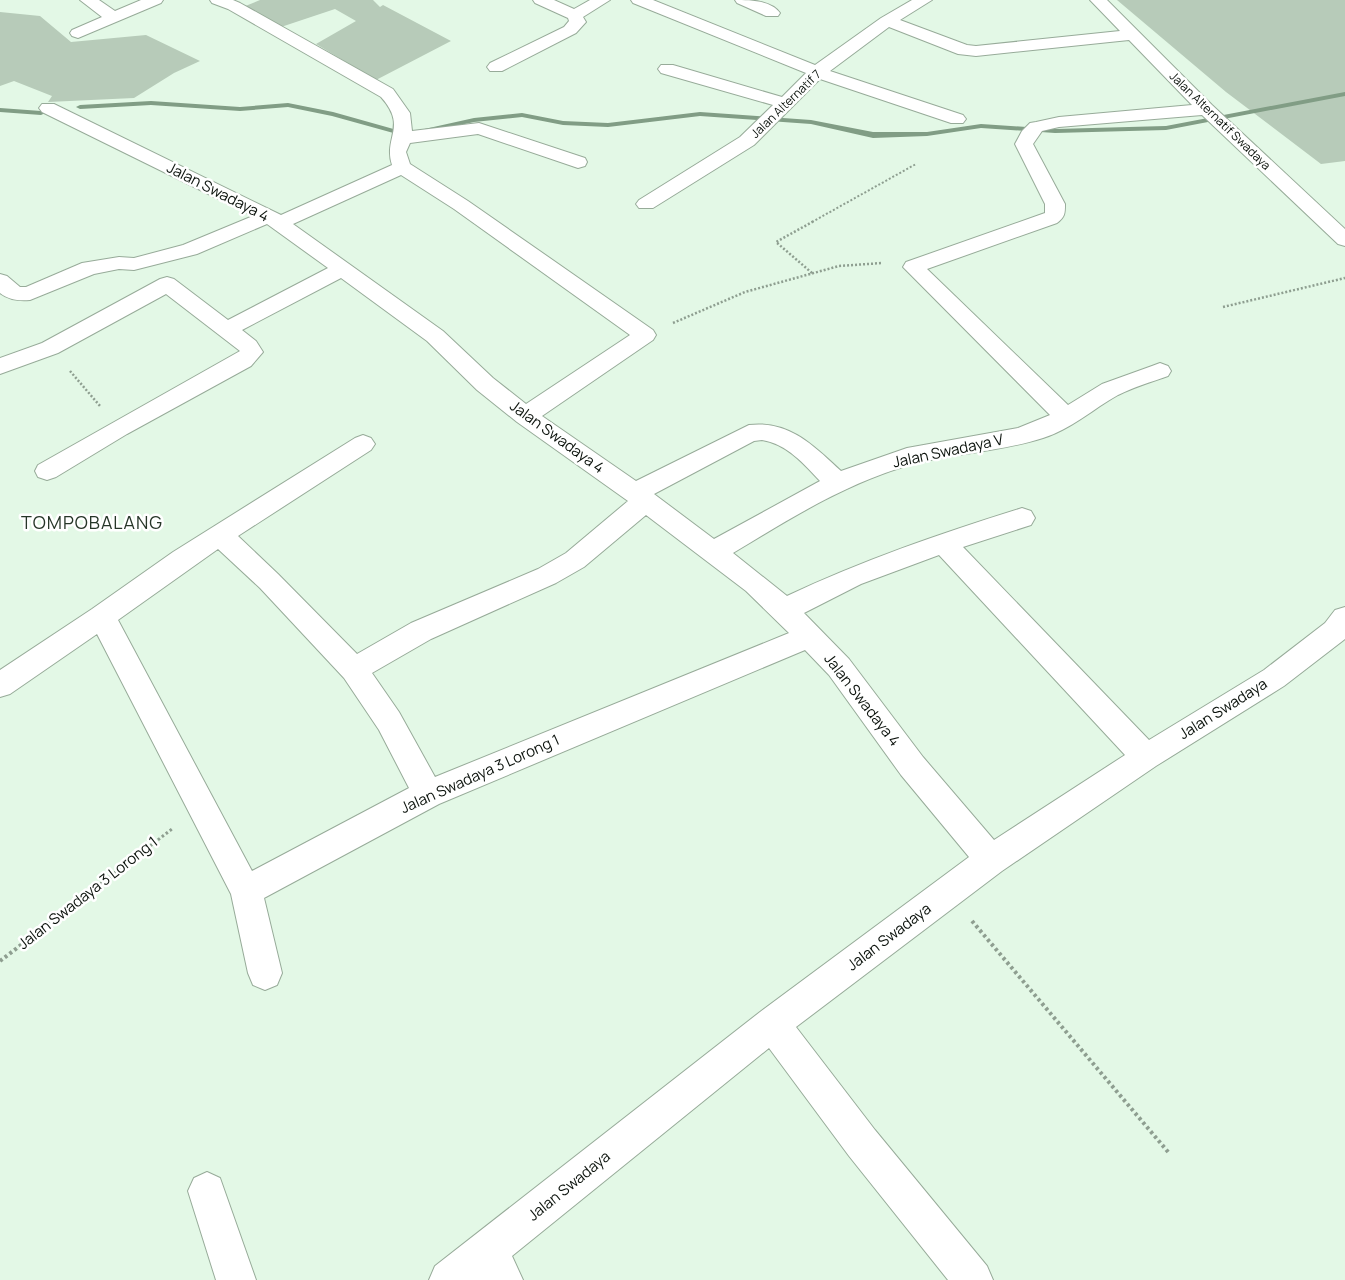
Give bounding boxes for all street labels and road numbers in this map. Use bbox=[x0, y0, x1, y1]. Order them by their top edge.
street label: Jalan Alternatif 7 bbox=[747, 66, 825, 142]
street label: Jalan Alternatif Swadaya bbox=[1166, 68, 1275, 174]
street label: Jalan Swadaya 4 bbox=[163, 157, 273, 226]
street label: Jalan Swadaya 4 bbox=[506, 395, 609, 478]
street label: Jalan Swadaya V bbox=[891, 429, 1005, 472]
street label: Jalan Swadaya 4 bbox=[820, 649, 905, 750]
street label: Jalan Swadaya bbox=[1175, 673, 1271, 744]
street label: Jalan Swadaya 3 Lorong 1 bbox=[397, 729, 563, 818]
street label: Jalan Swadaya 3 Lorong 1 bbox=[13, 831, 162, 954]
street label: Jalan Swadaya bbox=[842, 898, 935, 975]
street label: Jalan Swadaya bbox=[523, 1146, 614, 1225]

